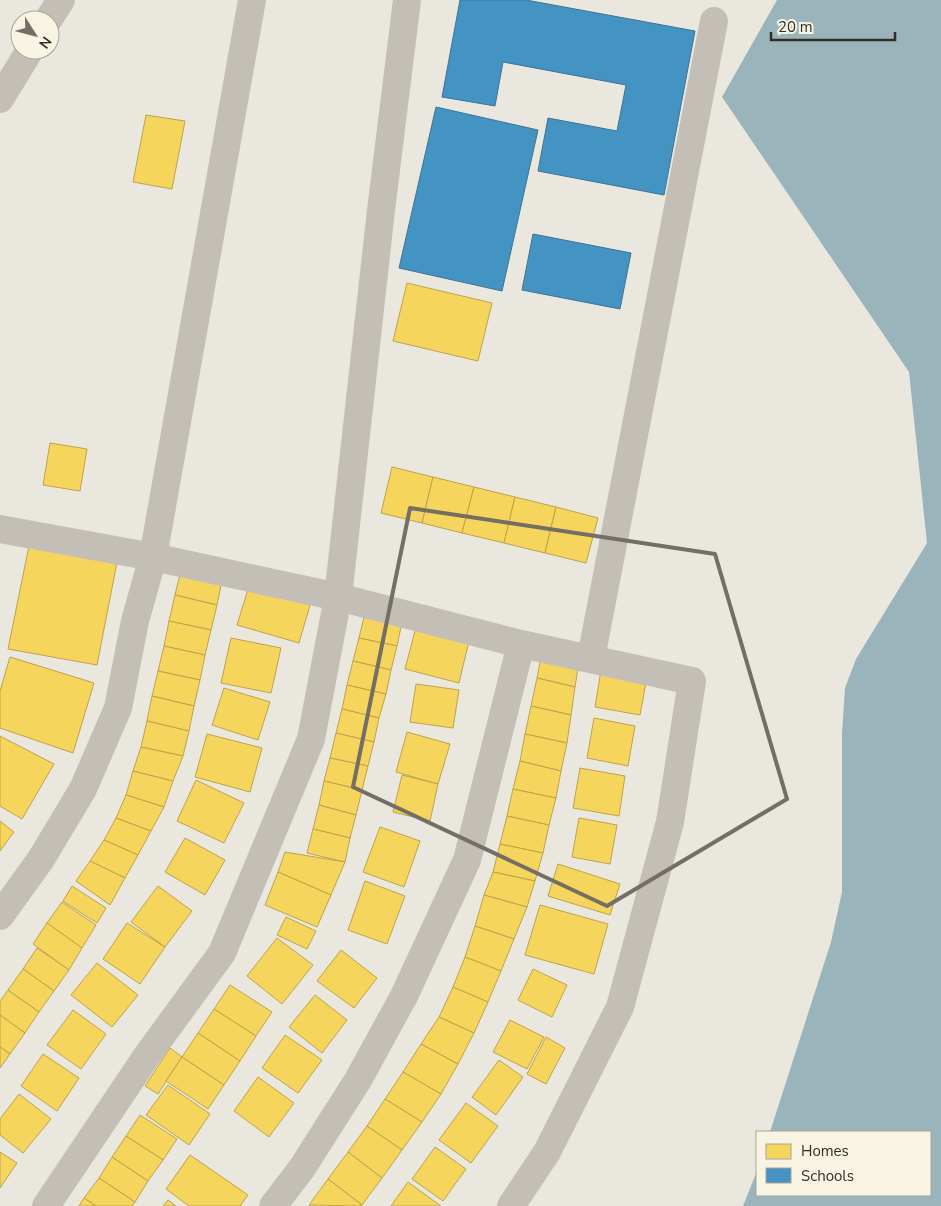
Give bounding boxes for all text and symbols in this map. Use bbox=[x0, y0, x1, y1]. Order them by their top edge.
north arrow bbox=[10, 10, 60, 60]
scale bar bbox=[771, 10, 895, 42]
text: 20 m bbox=[778, 17, 813, 37]
text: N bbox=[34, 33, 56, 52]
legend bbox=[756, 1131, 931, 1196]
text: Homes bbox=[801, 1141, 849, 1161]
text: Schools bbox=[801, 1166, 854, 1186]

